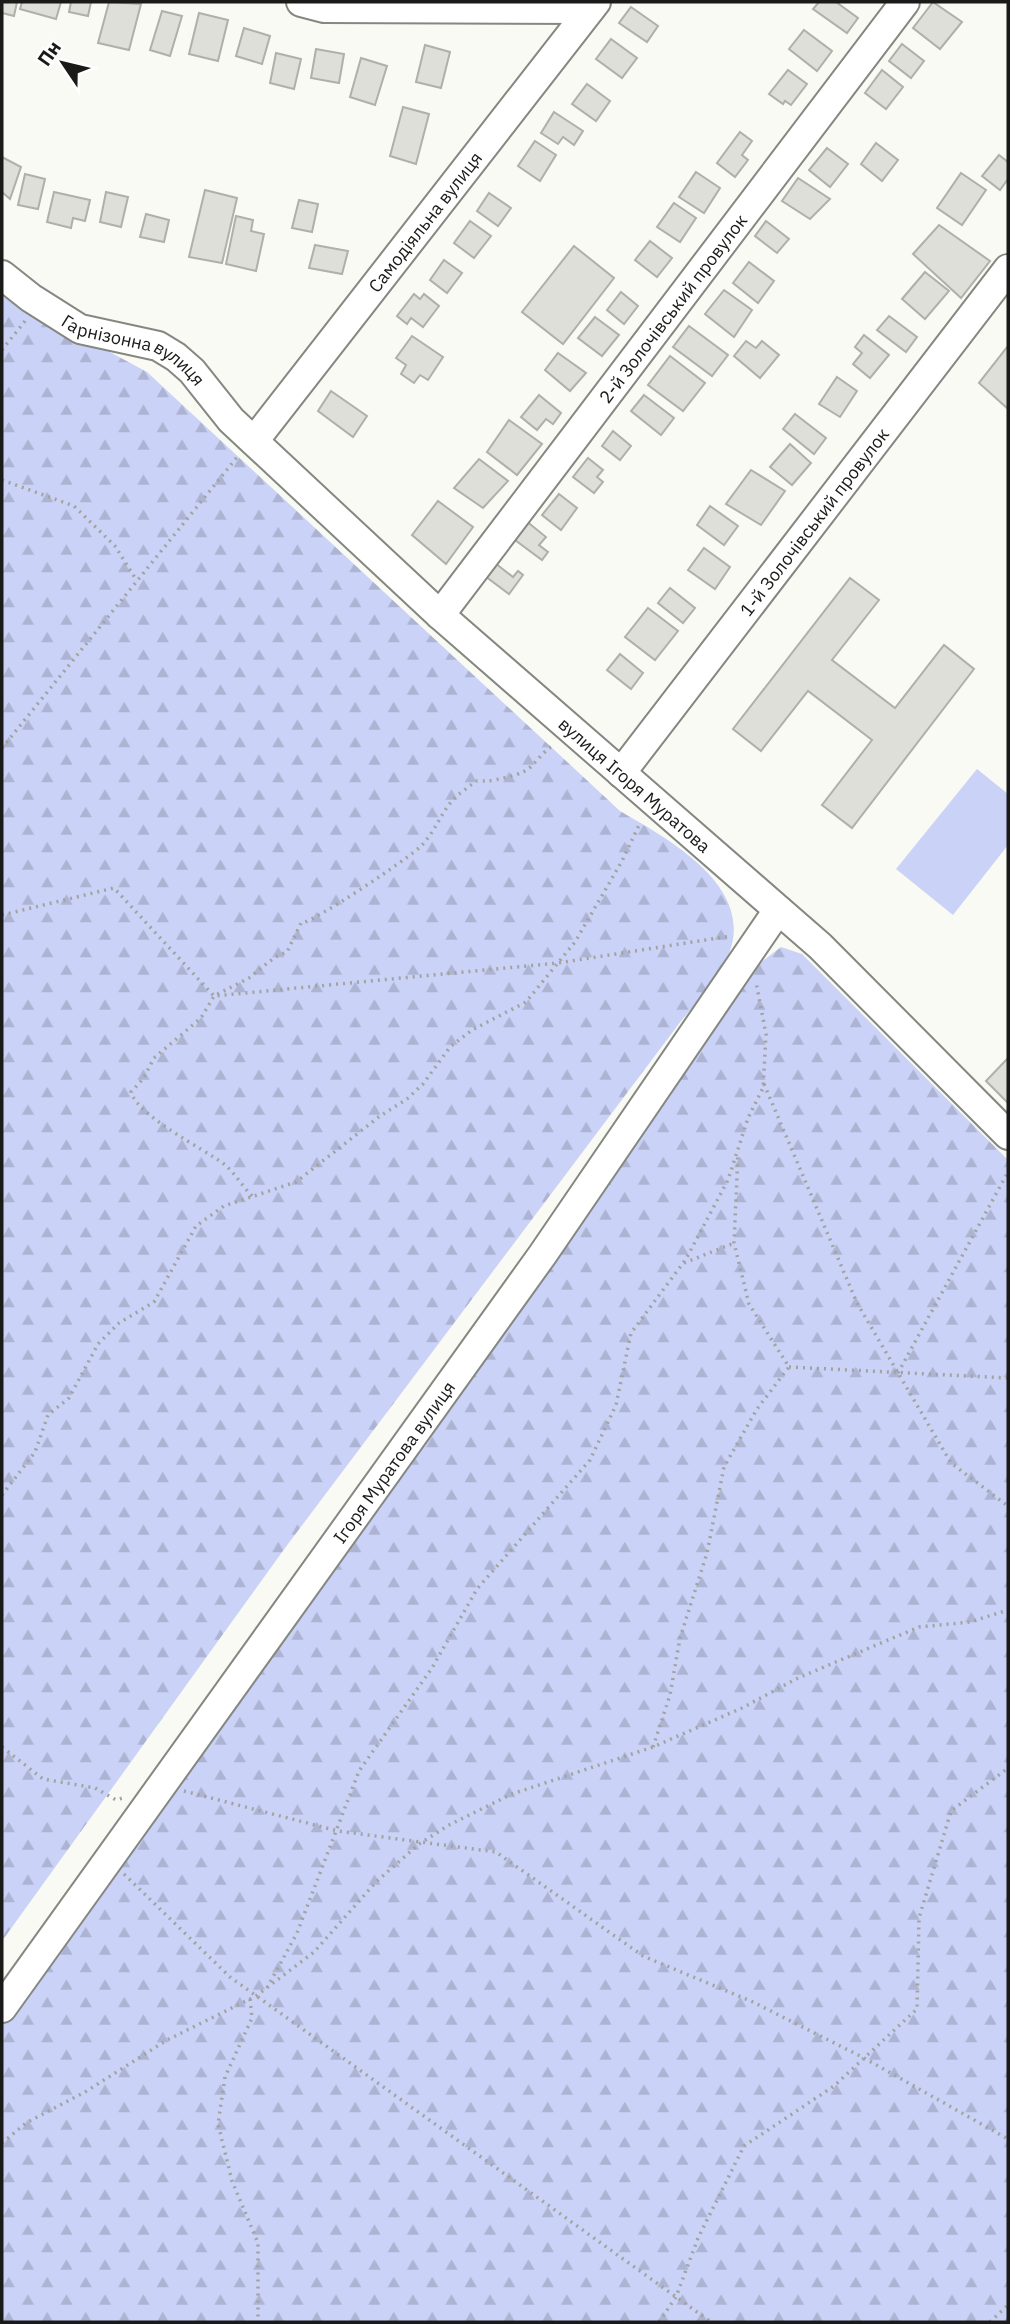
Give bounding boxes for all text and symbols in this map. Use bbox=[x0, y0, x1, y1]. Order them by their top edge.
north arrow bbox=[28, 28, 98, 98]
text: Пн bbox=[32, 36, 66, 70]
street label: Самодіяльна вулиця bbox=[363, 147, 487, 297]
street label: 2-й Золочівський провулок bbox=[594, 209, 752, 407]
street label: Гарнізонна вулиця bbox=[58, 309, 210, 390]
street label: 1-й Золочівський провулок bbox=[734, 423, 894, 620]
street label: вулиця Ігоря Муратова bbox=[554, 712, 716, 857]
street label: Ігоря Муратова вулиця bbox=[328, 1376, 460, 1548]

